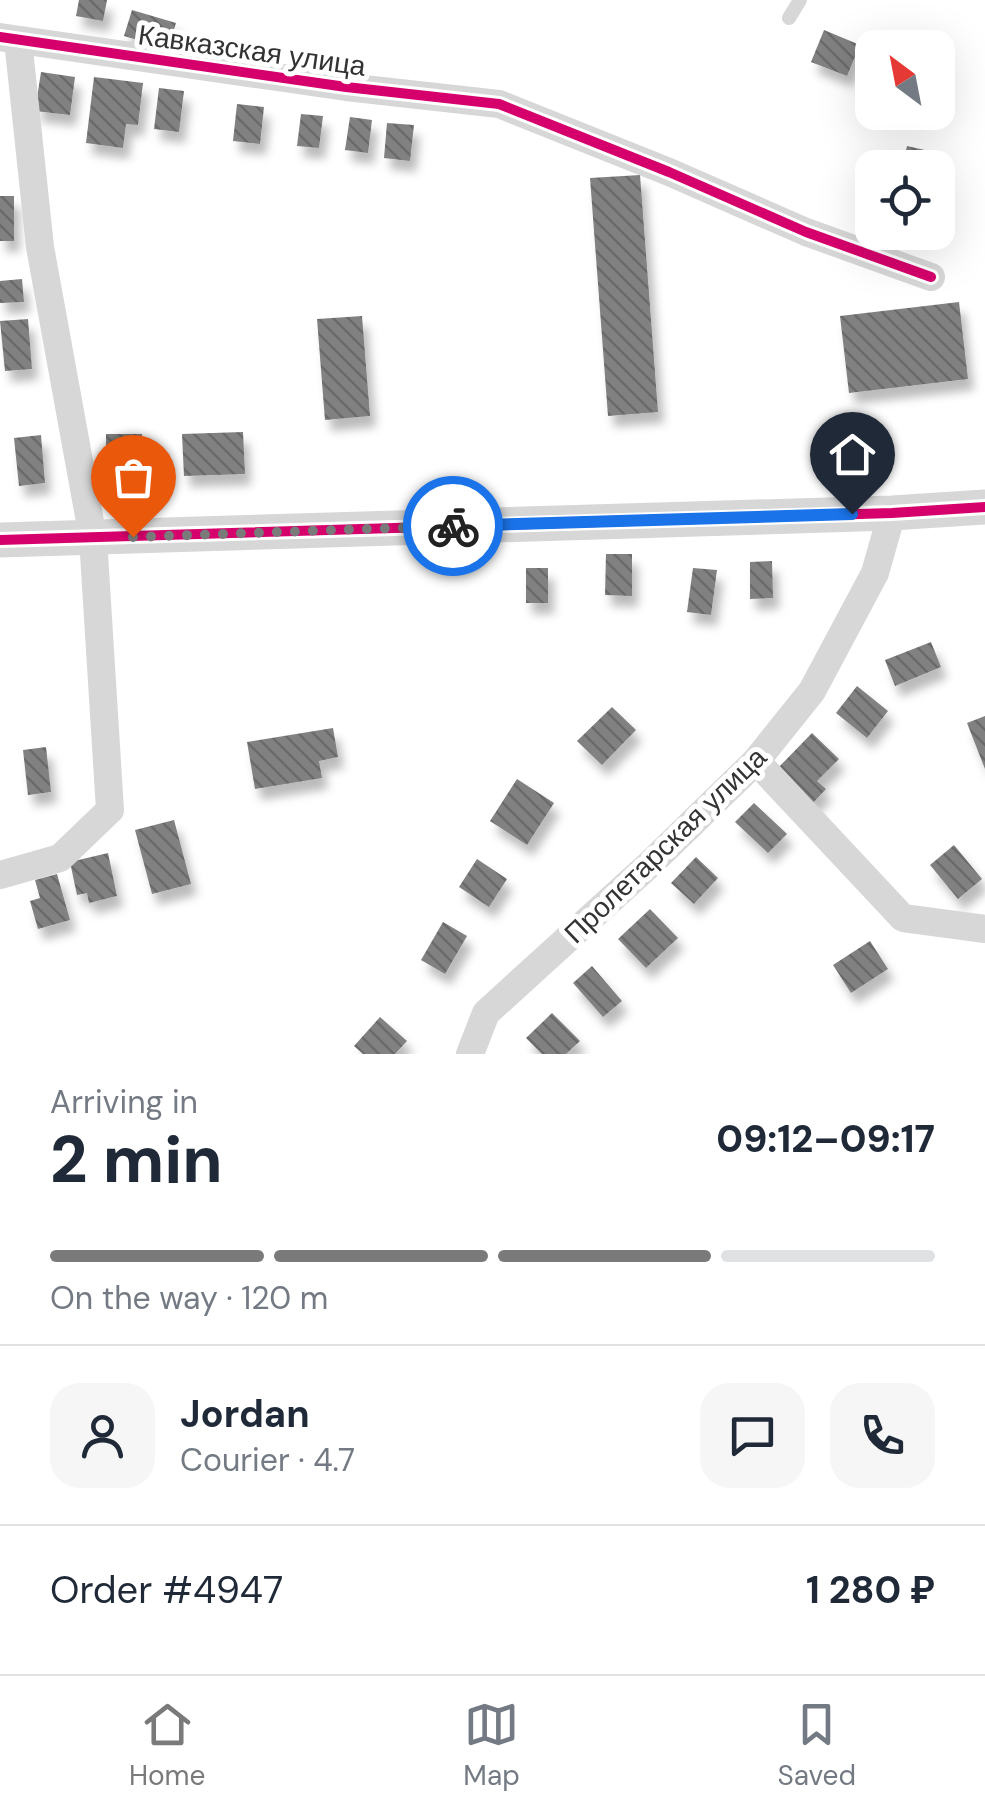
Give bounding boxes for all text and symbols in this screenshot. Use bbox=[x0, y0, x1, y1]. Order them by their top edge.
street label: Кавказская улица bbox=[136, 16, 369, 85]
north arrow bbox=[855, 30, 955, 130]
map controls bbox=[855, 30, 955, 250]
button: locate bbox=[855, 150, 955, 250]
pin bbox=[810, 412, 895, 515]
icon: home bbox=[825, 427, 880, 482]
pin bbox=[91, 435, 176, 538]
icon: bag bbox=[106, 450, 161, 505]
courier bbox=[403, 476, 503, 576]
icon: bike bbox=[426, 499, 481, 554]
street label: Пролетарская улица bbox=[556, 739, 775, 952]
text: Arriving in bbox=[50, 1081, 198, 1123]
text: 09:12–09:17 bbox=[716, 1114, 935, 1164]
text: 2 min bbox=[50, 1118, 223, 1202]
text: On the way · 120 m bbox=[50, 1277, 328, 1319]
button: person bbox=[50, 1383, 155, 1488]
button: chat bbox=[700, 1383, 805, 1488]
button: phone bbox=[830, 1383, 935, 1488]
text: Jordan bbox=[180, 1389, 310, 1439]
text: Courier · 4.7 bbox=[180, 1439, 355, 1481]
text: Order #4947 bbox=[50, 1565, 283, 1615]
text: 1 280 ₽ bbox=[806, 1565, 935, 1615]
tab: Home bbox=[129, 1697, 205, 1794]
tab: Map bbox=[463, 1697, 520, 1794]
tab: Saved bbox=[778, 1697, 856, 1794]

